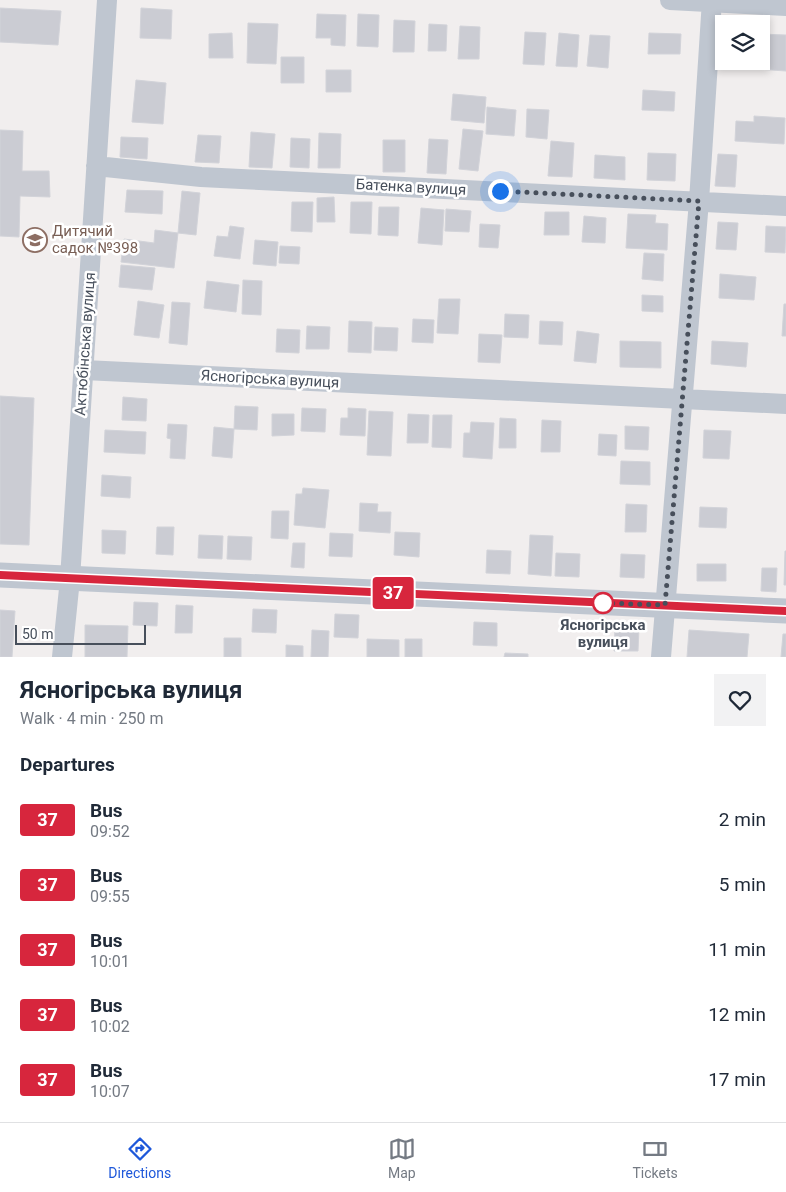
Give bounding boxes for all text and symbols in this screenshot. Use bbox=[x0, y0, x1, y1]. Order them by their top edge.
map controls bbox=[715, 15, 770, 70]
button: layers bbox=[715, 15, 770, 70]
street label: Батенка вулиця bbox=[355, 175, 467, 199]
your location bbox=[488, 179, 513, 204]
place label: Дитячий садок №398 bbox=[52, 222, 138, 257]
school or university icon: Дитячий садок №398 bbox=[22, 227, 48, 253]
street label: Актюбінська вулиця bbox=[71, 272, 99, 416]
street label: Ясногірська вулиця bbox=[200, 366, 340, 392]
line badge: 37 bbox=[370, 577, 416, 609]
text: 37 bbox=[383, 582, 403, 603]
marker: Ясногірська вулиця bbox=[592, 592, 614, 614]
place label: Ясногірська вулиця bbox=[559, 616, 646, 651]
scale bar bbox=[15, 622, 146, 645]
text: 50 m bbox=[22, 626, 54, 642]
button: heart bbox=[714, 674, 766, 726]
text: Ясногірська вулиця bbox=[20, 676, 243, 704]
text: Walk · 4 min · 250 m bbox=[20, 709, 164, 728]
text: Departures bbox=[20, 753, 115, 776]
text: Bus bbox=[90, 799, 123, 822]
text: 2 min bbox=[719, 808, 766, 831]
text: 37 bbox=[37, 809, 58, 830]
text: 09:52 bbox=[90, 822, 130, 841]
text: Bus bbox=[90, 864, 123, 887]
text: 5 min bbox=[719, 873, 766, 896]
text: 37 bbox=[37, 874, 58, 895]
text: 09:55 bbox=[90, 887, 130, 906]
text: Bus bbox=[90, 929, 123, 952]
text: 11 min bbox=[708, 938, 766, 961]
text: 37 bbox=[37, 939, 58, 960]
text: 10:01 bbox=[90, 952, 130, 971]
text: Bus bbox=[90, 994, 123, 1017]
text: 12 min bbox=[708, 1003, 766, 1026]
text: 37 bbox=[37, 1004, 58, 1025]
text: 10:02 bbox=[90, 1017, 130, 1036]
text: Bus bbox=[90, 1059, 123, 1082]
text: 17 min bbox=[708, 1068, 766, 1091]
text: 37 bbox=[37, 1069, 58, 1090]
text: 10:07 bbox=[90, 1082, 130, 1101]
tab: Directions bbox=[108, 1135, 171, 1181]
tab: Map bbox=[388, 1135, 416, 1181]
tab: Tickets bbox=[632, 1135, 678, 1181]

